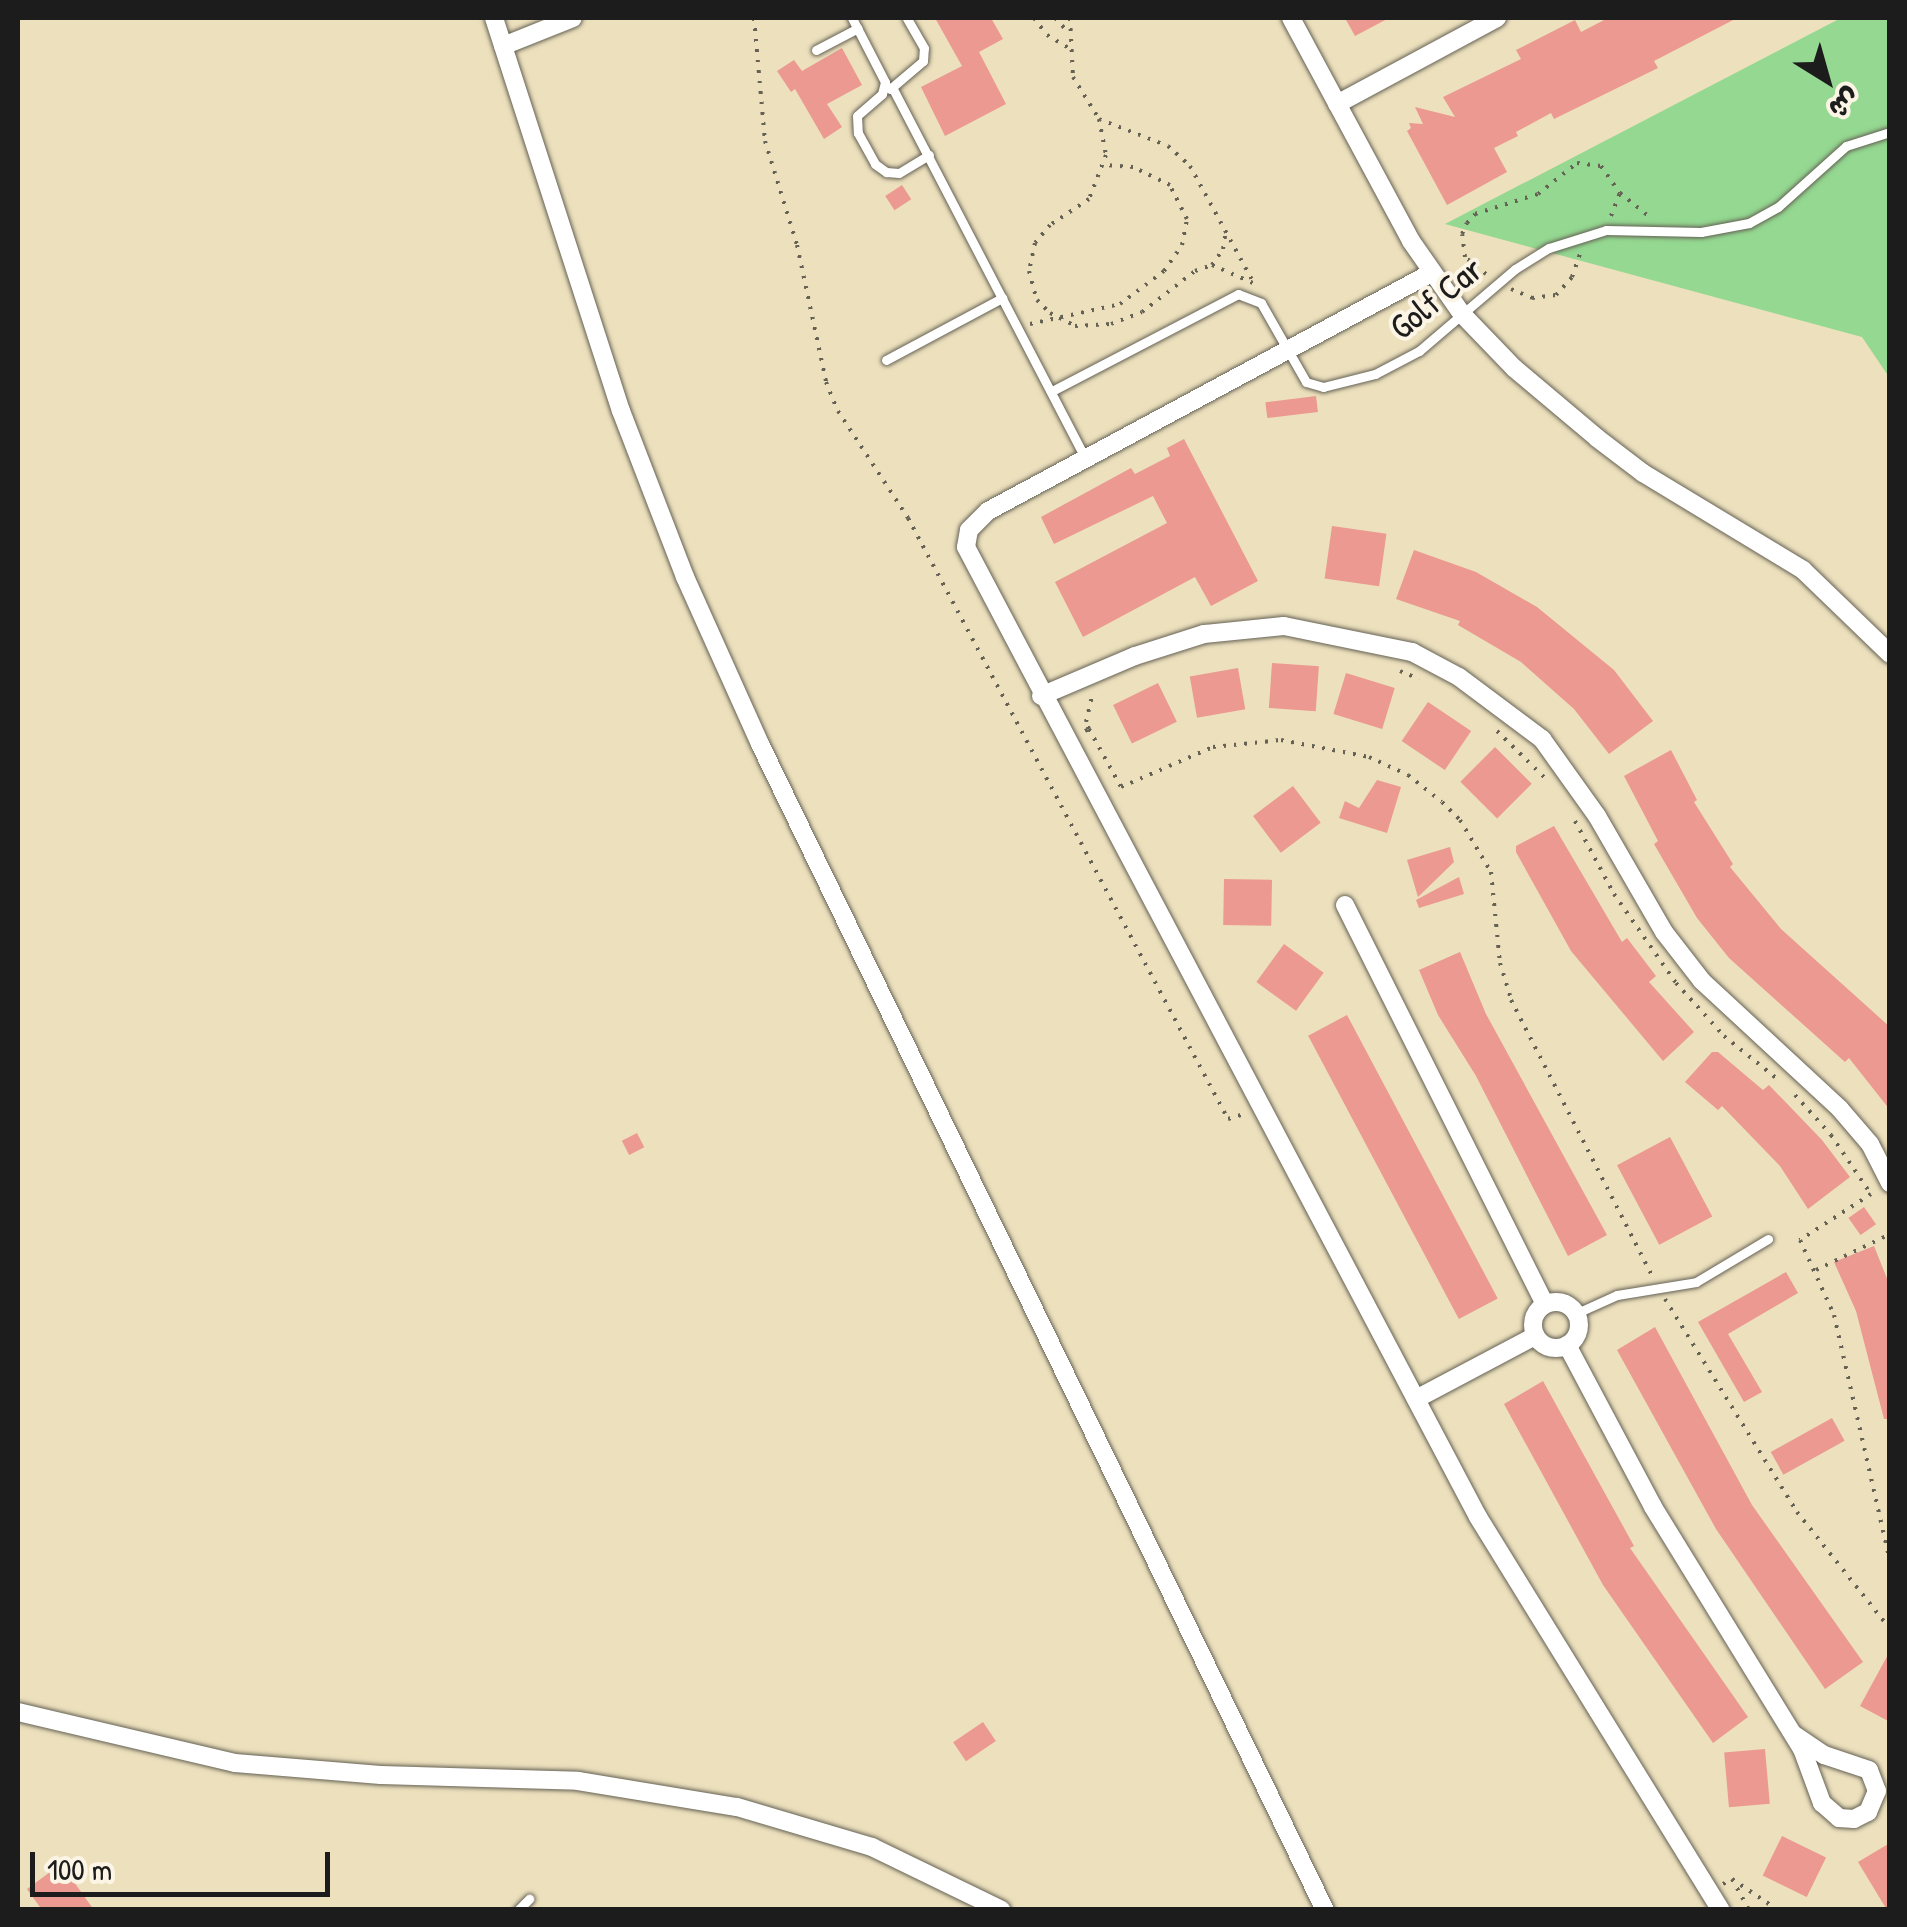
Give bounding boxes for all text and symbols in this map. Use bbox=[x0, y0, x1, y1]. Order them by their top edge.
north arrow bbox=[1777, 30, 1877, 130]
text: ش bbox=[1821, 80, 1869, 128]
street label: Golf Car bbox=[1381, 248, 1491, 348]
scale bar bbox=[35, 1832, 335, 1894]
text: 100 m bbox=[47, 1849, 112, 1889]

